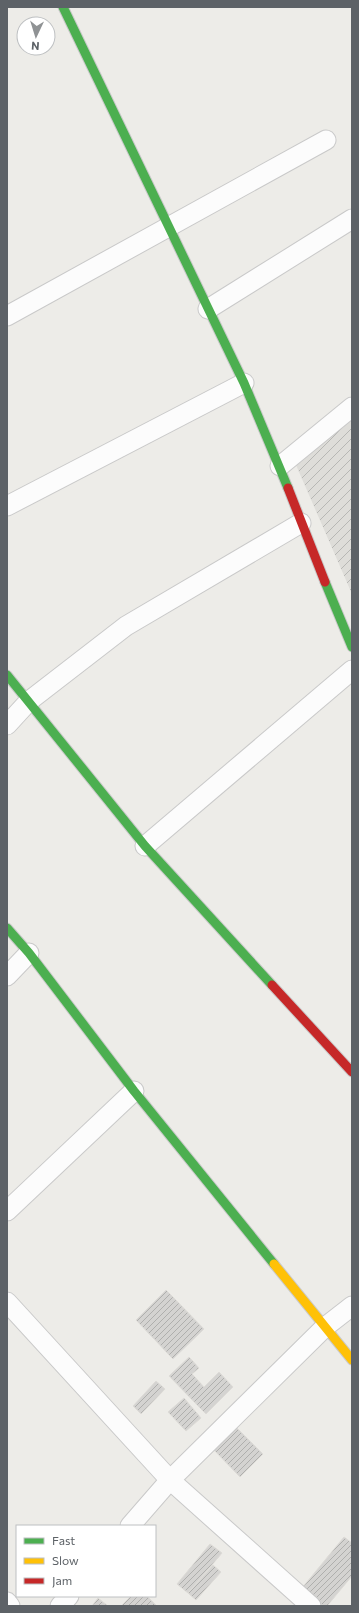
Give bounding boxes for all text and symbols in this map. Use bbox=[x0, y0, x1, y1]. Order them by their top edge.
north arrow bbox=[16, 16, 56, 56]
text: N bbox=[31, 40, 40, 53]
legend bbox=[16, 1525, 156, 1597]
text: Fast bbox=[52, 1533, 75, 1547]
text: Slow bbox=[52, 1553, 79, 1567]
text: Jam bbox=[52, 1573, 72, 1588]

